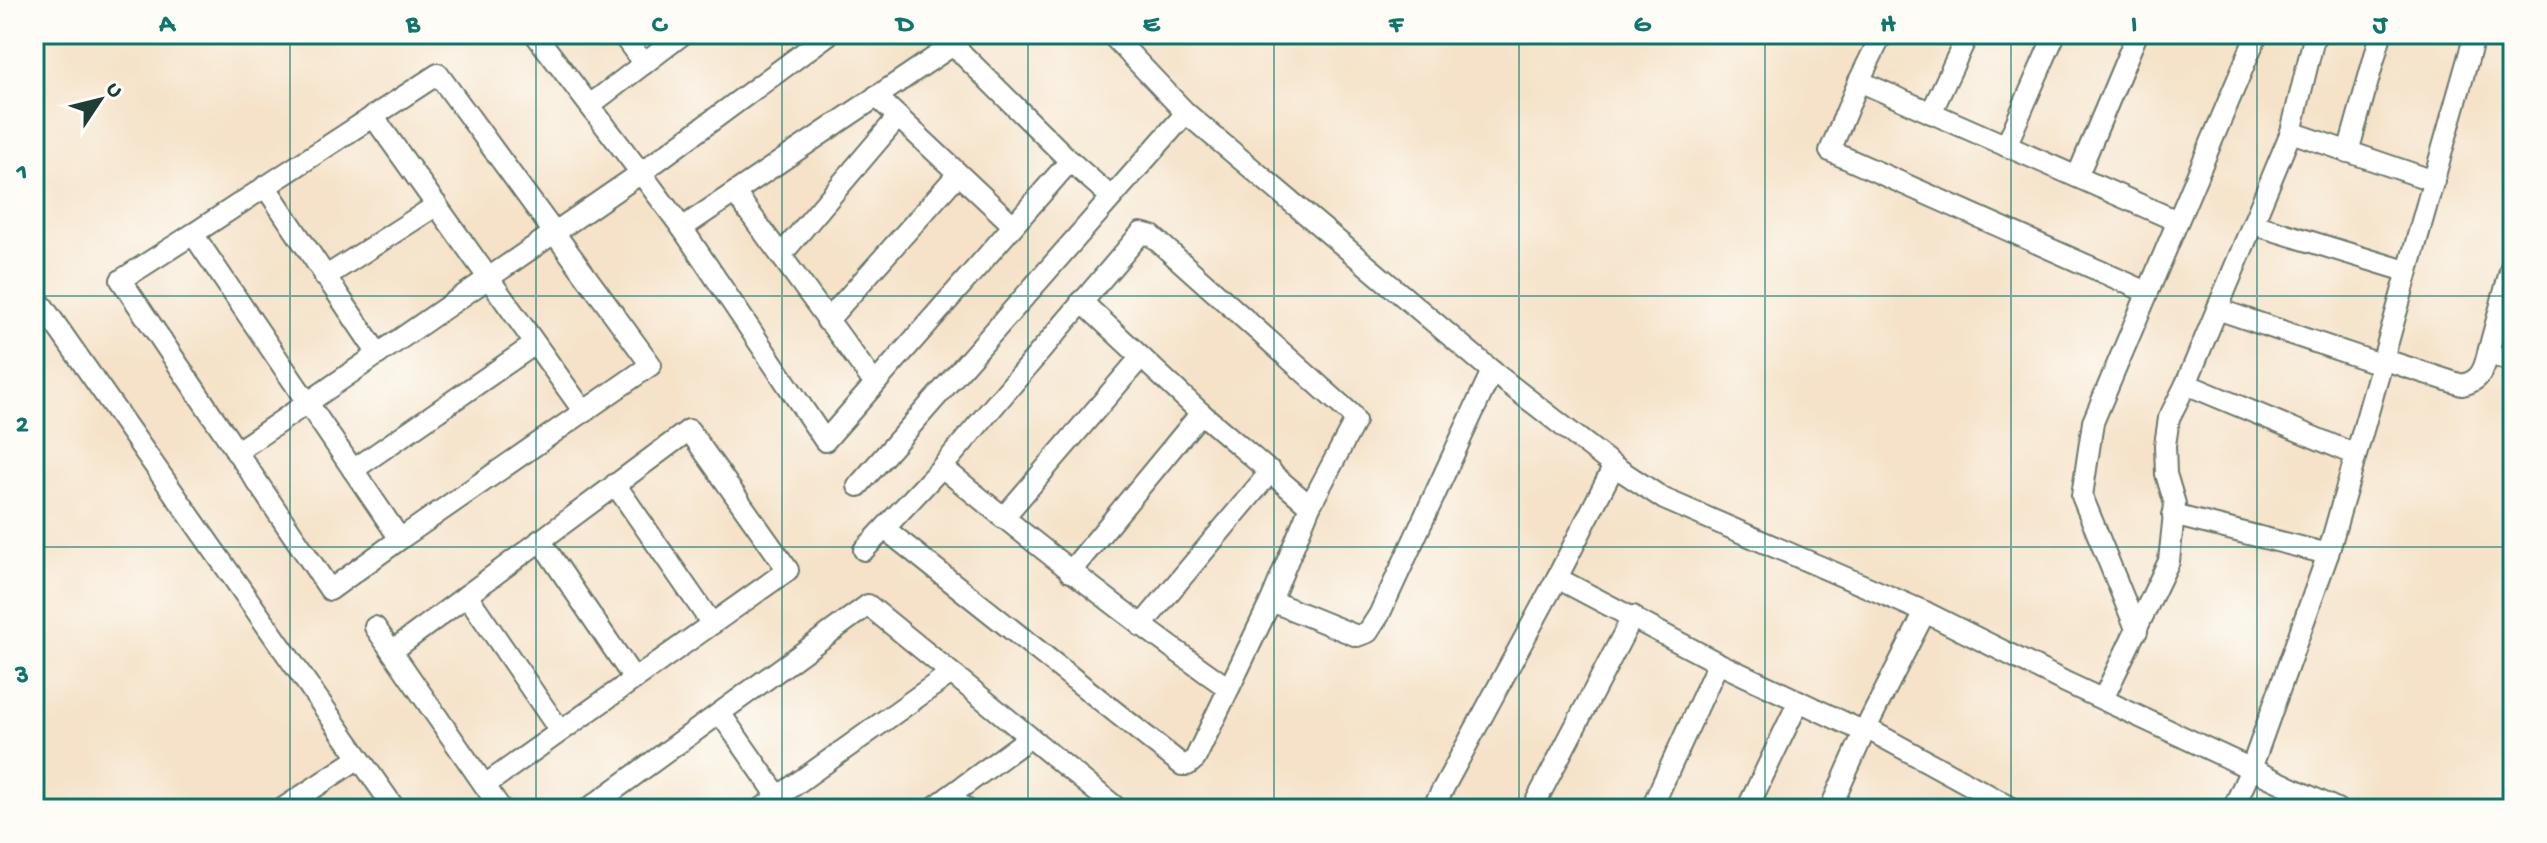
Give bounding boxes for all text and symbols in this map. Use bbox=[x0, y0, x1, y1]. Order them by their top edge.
text: A bbox=[158, 11, 176, 42]
text: B bbox=[405, 11, 421, 42]
text: C bbox=[652, 11, 669, 42]
text: D bbox=[895, 11, 915, 42]
text: E bbox=[1143, 11, 1161, 42]
text: F bbox=[1388, 11, 1404, 42]
text: G bbox=[1634, 11, 1652, 42]
text: H bbox=[1881, 11, 1897, 42]
text: I bbox=[2131, 11, 2137, 42]
text: J bbox=[2372, 11, 2389, 42]
north arrow bbox=[60, 60, 140, 140]
text: U bbox=[99, 78, 128, 104]
text: 1 bbox=[16, 159, 27, 190]
text: 2 bbox=[16, 411, 29, 442]
text: 3 bbox=[14, 662, 29, 693]

